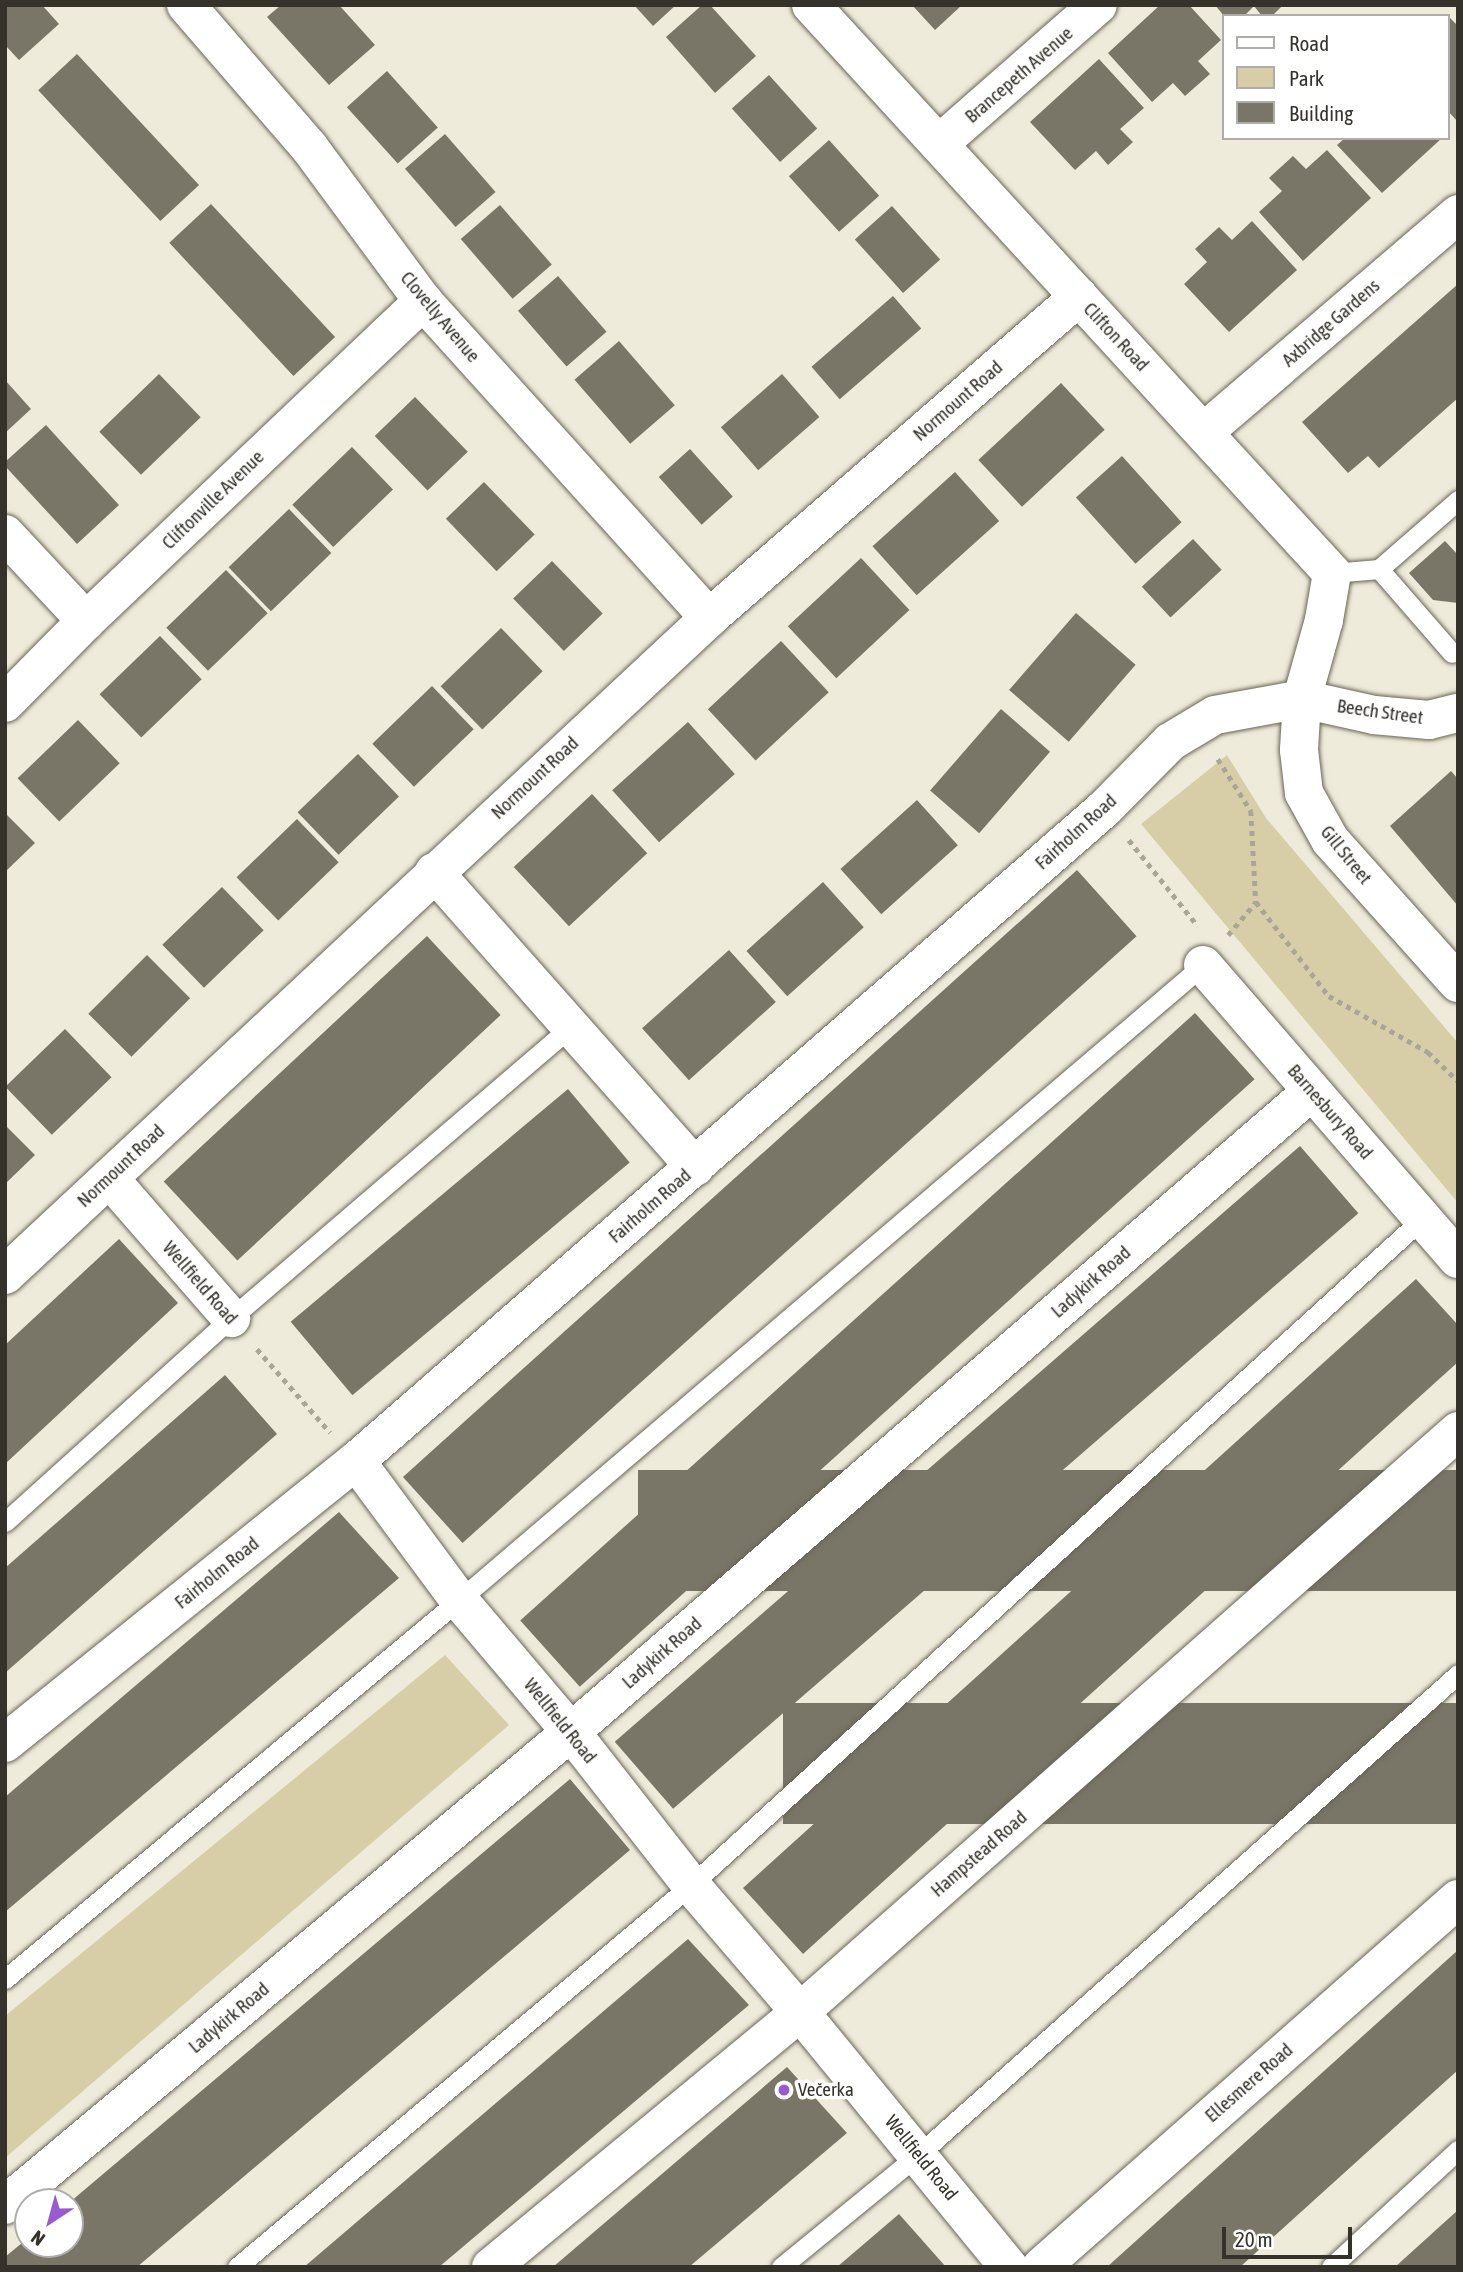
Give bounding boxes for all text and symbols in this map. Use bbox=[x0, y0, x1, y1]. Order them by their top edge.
legend bbox=[1222, 14, 1449, 140]
street label: Brancepeth Avenue bbox=[960, 22, 1078, 128]
text: Road bbox=[1289, 31, 1329, 55]
text: Park bbox=[1289, 66, 1324, 90]
text: Building bbox=[1289, 101, 1353, 125]
street label: Clovelly Avenue bbox=[395, 267, 485, 367]
street label: Axbridge Gardens bbox=[1277, 274, 1385, 372]
street label: Clifton Road bbox=[1079, 298, 1153, 376]
street label: Normount Road bbox=[909, 356, 1007, 446]
street label: Cliftonville Avenue bbox=[157, 446, 269, 554]
street label: Beech Street bbox=[1336, 695, 1424, 729]
street label: Normount Road bbox=[487, 732, 583, 824]
street label: Fairholm Road bbox=[1031, 789, 1121, 875]
street label: Gill Street bbox=[1315, 821, 1377, 889]
street label: Barnesbury Road bbox=[1283, 1060, 1377, 1164]
street label: Normount Road bbox=[73, 1120, 169, 1212]
street label: Fairholm Road bbox=[604, 1164, 696, 1248]
street label: Wellfield Road bbox=[158, 1237, 242, 1329]
street label: Ladykirk Road bbox=[1047, 1241, 1135, 1323]
street label: Fairholm Road bbox=[170, 1532, 264, 1614]
street label: Ladykirk Road bbox=[618, 1612, 706, 1694]
street label: Wellfield Road bbox=[519, 1674, 601, 1768]
street label: Hampstead Road bbox=[926, 1806, 1032, 1902]
street label: Ladykirk Road bbox=[184, 1978, 274, 2058]
street label: Ellesmere Road bbox=[1200, 2039, 1298, 2127]
place label: Večerka bbox=[798, 2079, 854, 2101]
marker: Večerka bbox=[776, 2082, 792, 2098]
street label: Wellfield Road bbox=[880, 2111, 962, 2205]
north arrow bbox=[14, 2188, 84, 2258]
scale bar bbox=[1225, 2212, 1354, 2256]
text: N bbox=[27, 2226, 49, 2251]
text: 20 m bbox=[1235, 2227, 1273, 2251]

